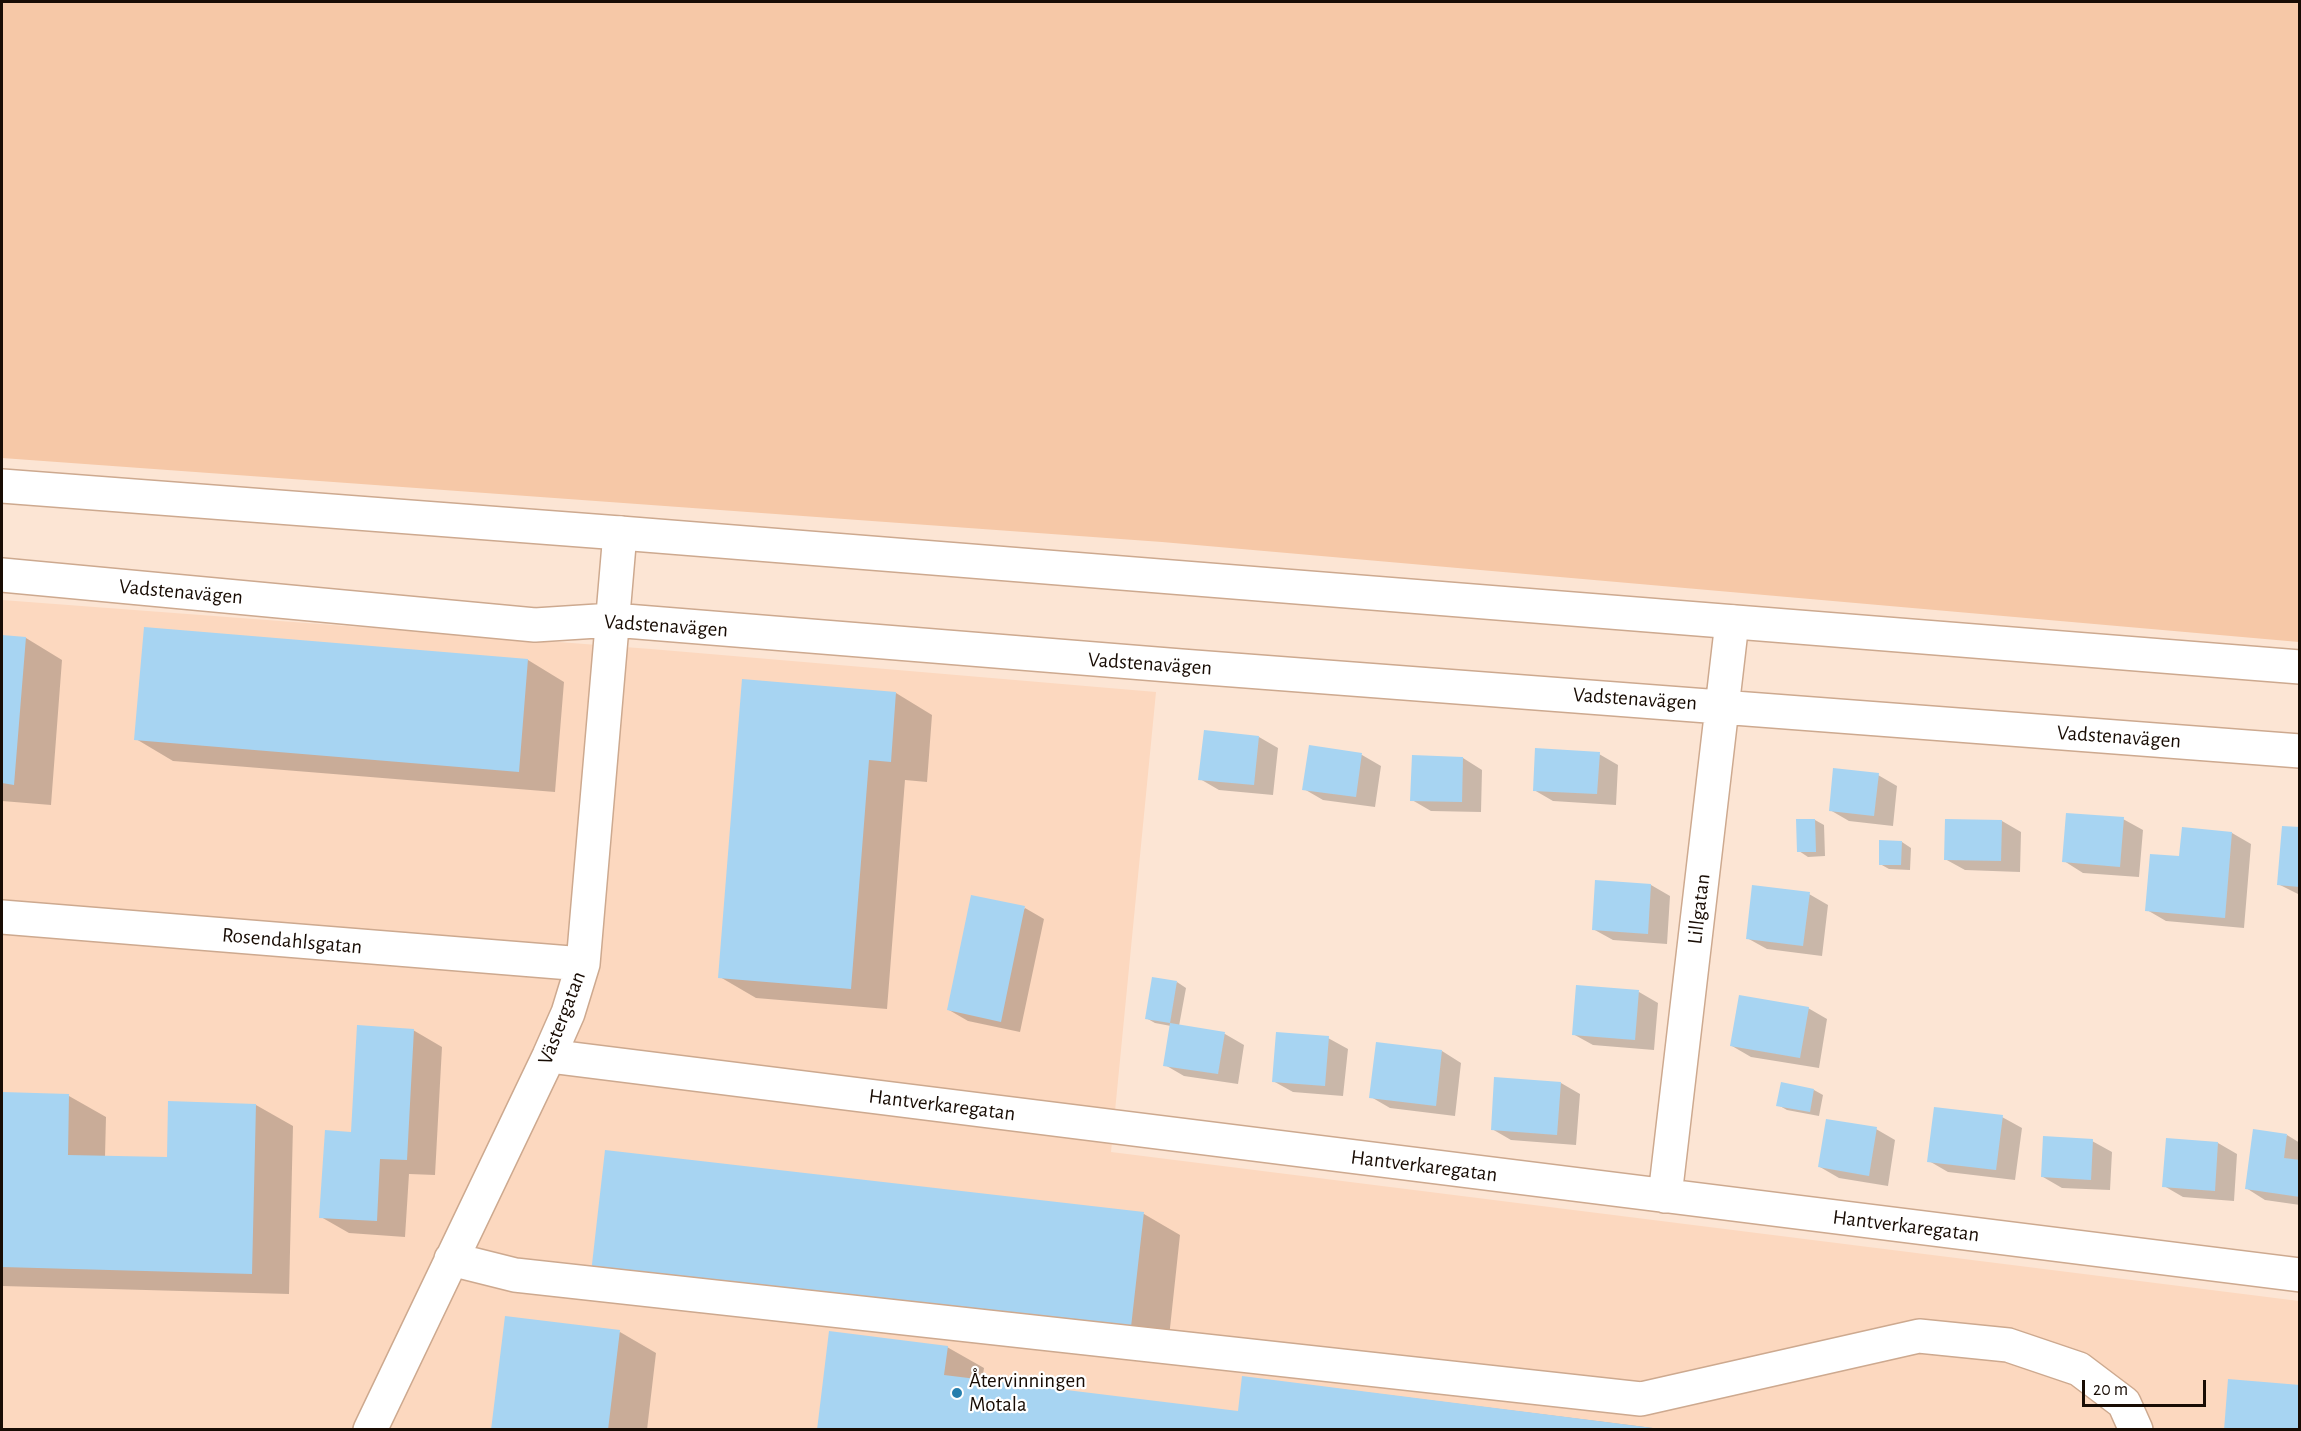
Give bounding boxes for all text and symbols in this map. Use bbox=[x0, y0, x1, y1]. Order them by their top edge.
street label: Vadstenavägen bbox=[118, 574, 244, 610]
street label: Vadstenavägen bbox=[603, 609, 729, 643]
street label: Vadstenavägen bbox=[1087, 647, 1213, 681]
street label: Vadstenavägen bbox=[1572, 682, 1698, 716]
street label: Vadstenavägen bbox=[2056, 720, 2182, 754]
street label: Lillgatan bbox=[1682, 872, 1716, 946]
street label: Rosendahlsgatan bbox=[221, 922, 363, 960]
street label: Västergatan bbox=[533, 968, 591, 1068]
street label: Hantverkaregatan bbox=[867, 1083, 1017, 1127]
street label: Hantverkaregatan bbox=[1349, 1144, 1499, 1188]
street label: Hantverkaregatan bbox=[1831, 1204, 1981, 1248]
place label: Återvinningen Motala bbox=[969, 1368, 1086, 1418]
scale bar bbox=[2085, 1368, 2210, 1406]
text: 20 m bbox=[2093, 1381, 2128, 1399]
marker: Återvinningen Motala bbox=[950, 1386, 964, 1400]

